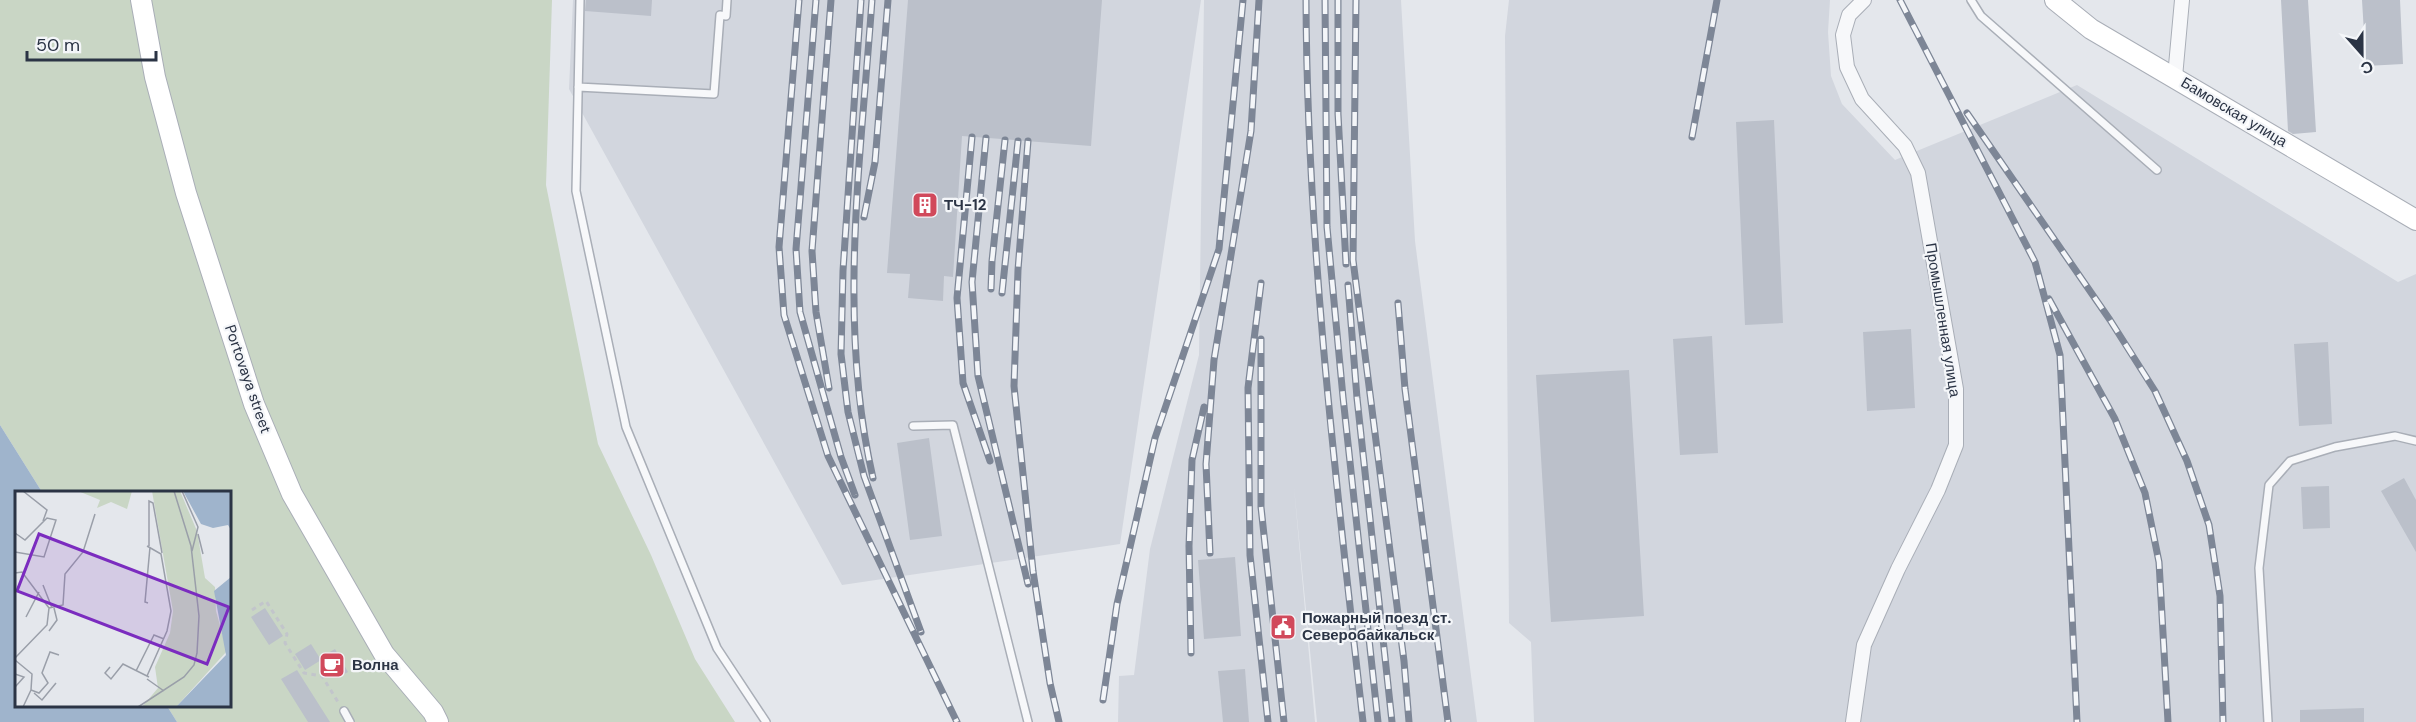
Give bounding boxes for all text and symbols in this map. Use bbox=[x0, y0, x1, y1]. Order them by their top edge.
scale bar bbox=[27, 24, 156, 62]
north arrow bbox=[2332, 24, 2392, 84]
text: 50 m bbox=[36, 33, 80, 57]
text: С bbox=[2358, 56, 2376, 80]
street label: Бамовская улица bbox=[2177, 72, 2291, 152]
building icon: ТЧ-12 bbox=[910, 190, 940, 220]
place label: ТЧ-12 bbox=[944, 195, 987, 215]
street label: Промышленная улица bbox=[1921, 241, 1965, 399]
street label: Portovaya street bbox=[220, 322, 276, 436]
inset map bbox=[15, 491, 231, 707]
place label: Пожарный поезд ст. Северобайкальск bbox=[1302, 608, 1451, 645]
public building icon: Пожарный поезд ст. Северобайкальск bbox=[1268, 612, 1298, 642]
cafe icon: Волна bbox=[317, 650, 347, 680]
place label: Волна bbox=[352, 655, 399, 675]

